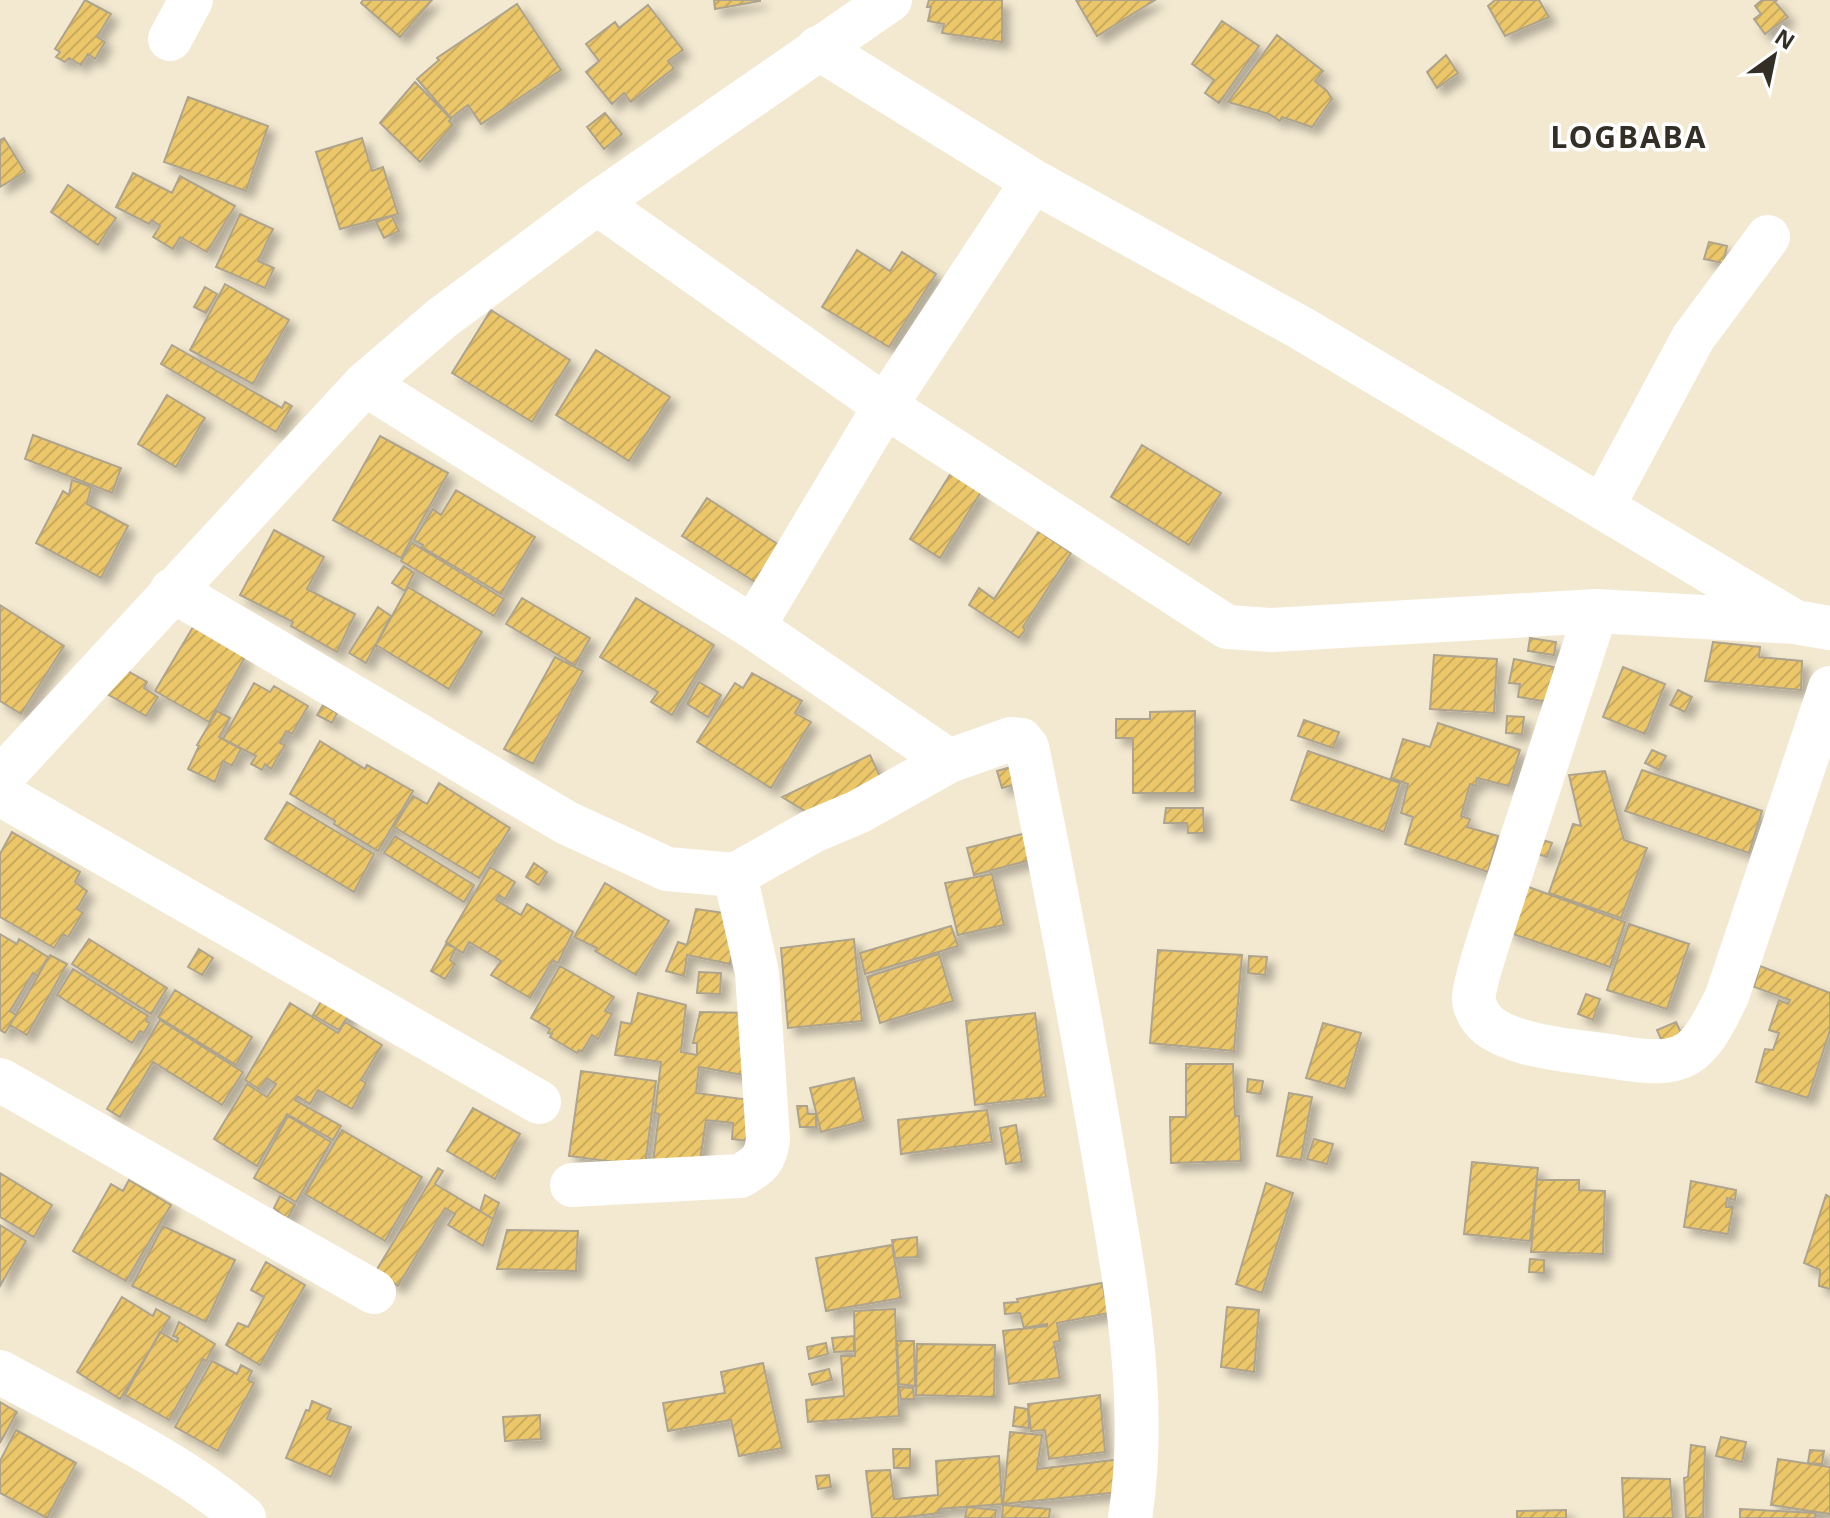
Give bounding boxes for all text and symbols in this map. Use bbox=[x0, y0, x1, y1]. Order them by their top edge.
north arrow bbox=[1734, 16, 1814, 96]
text: N bbox=[1770, 21, 1801, 56]
district label: LOGBABA bbox=[1550, 116, 1708, 157]

